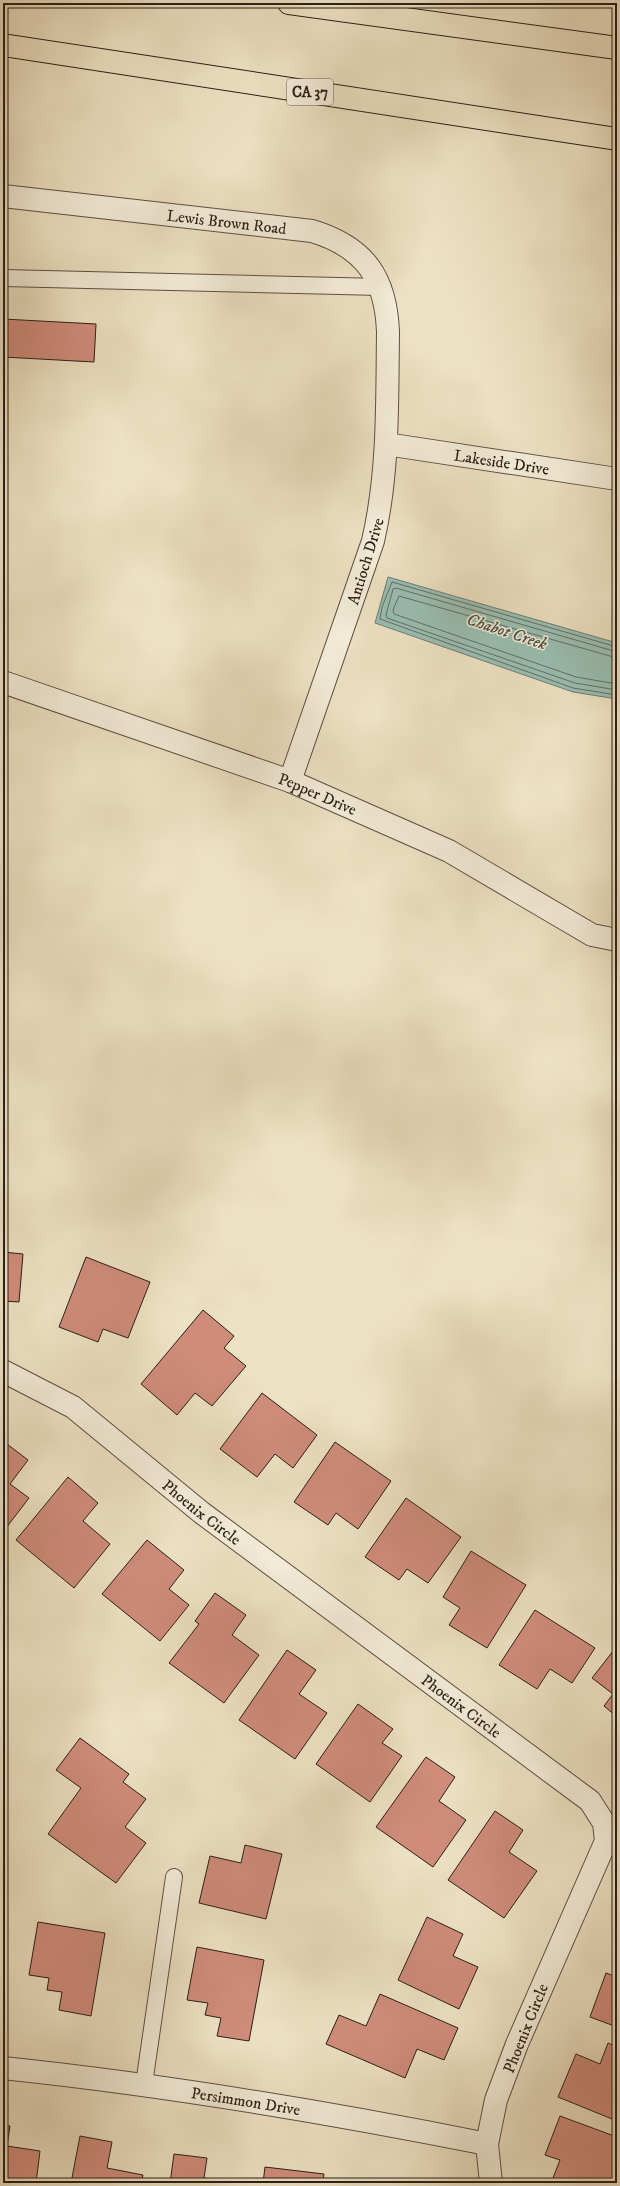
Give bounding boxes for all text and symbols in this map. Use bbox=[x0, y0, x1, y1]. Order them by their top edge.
road number: CA 37 bbox=[287, 79, 333, 105]
street label: Lewis Brown Road bbox=[166, 206, 287, 239]
street label: Lakeside Drive bbox=[453, 445, 551, 480]
street label: Antioch Drive bbox=[343, 515, 389, 607]
water label: Chabot Creek bbox=[464, 609, 551, 656]
street label: Pepper Drive bbox=[276, 769, 360, 820]
street label: Phoenix Circle bbox=[158, 1476, 245, 1550]
street label: Phoenix Circle bbox=[417, 1670, 505, 1743]
street label: Phoenix Circle bbox=[499, 1980, 553, 2076]
street label: Persimmon Drive bbox=[190, 2083, 302, 2120]

